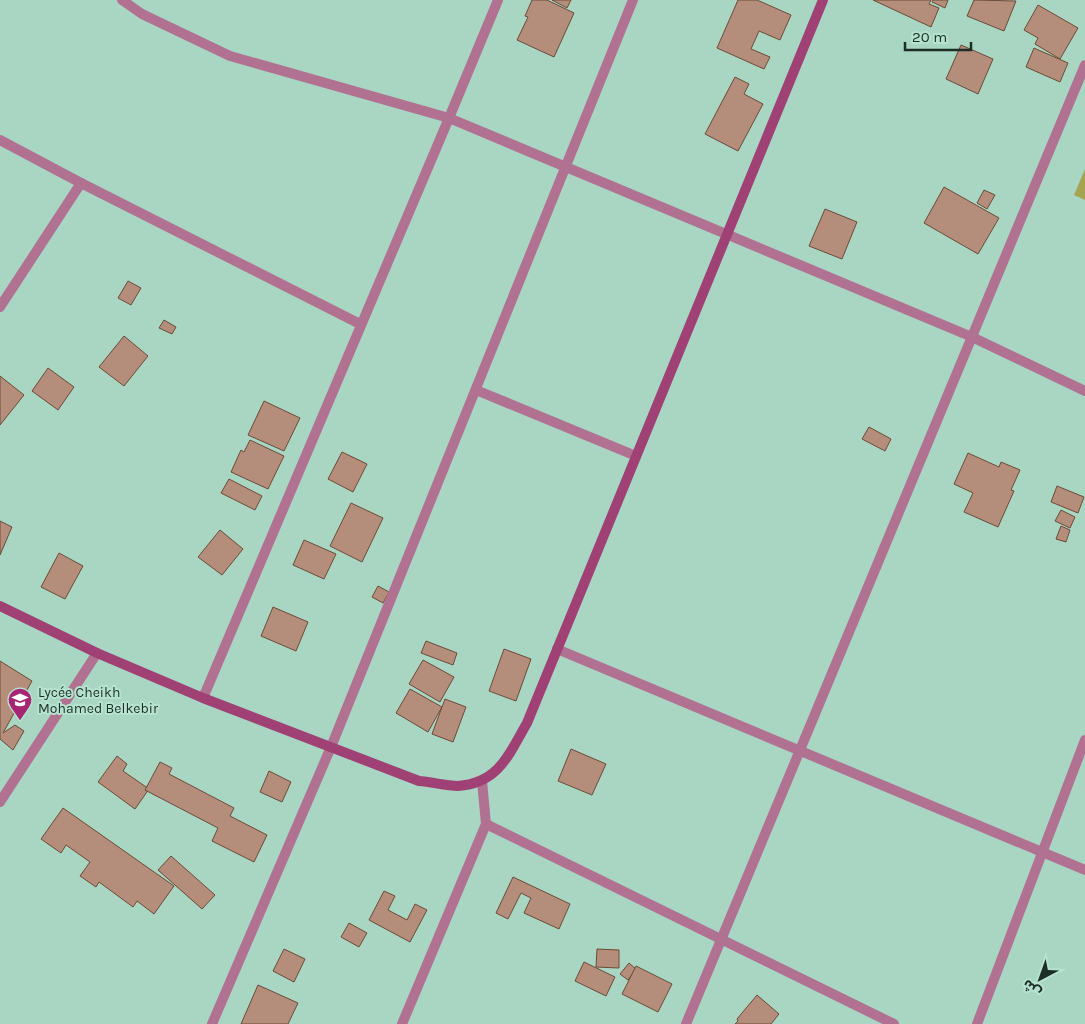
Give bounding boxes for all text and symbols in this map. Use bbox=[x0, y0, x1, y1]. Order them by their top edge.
scale bar bbox=[905, 20, 971, 52]
text: 20 m bbox=[912, 28, 947, 46]
place label: Lycée Cheikh Mohamed Belkebir bbox=[38, 684, 159, 717]
school or university icon: Lycée Cheikh Mohamed Belkebir bbox=[7, 687, 33, 721]
north arrow bbox=[1015, 954, 1065, 1004]
text: ش bbox=[1019, 976, 1045, 1001]

